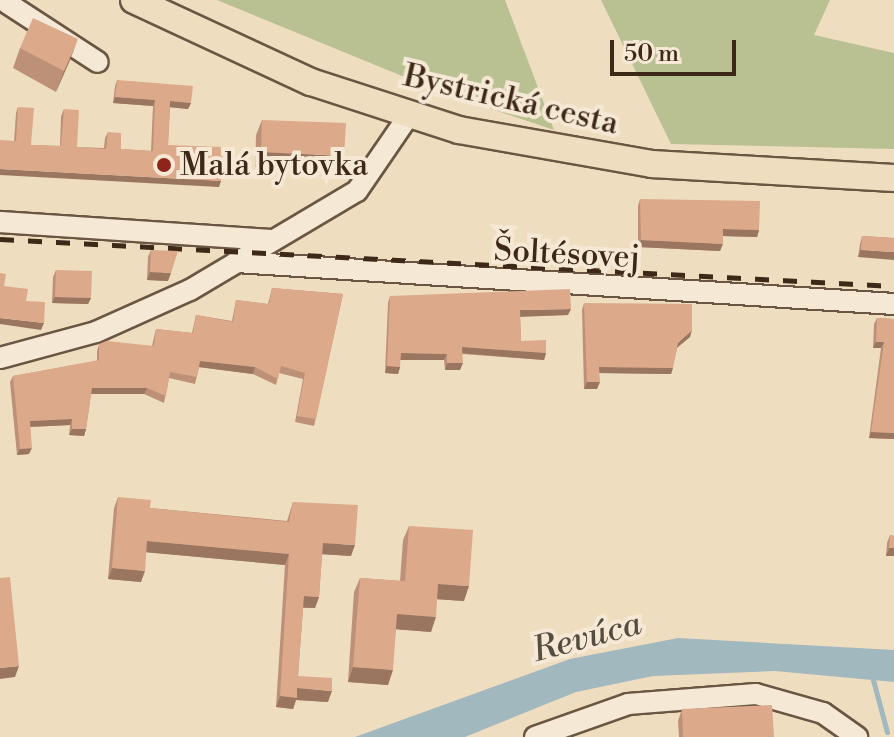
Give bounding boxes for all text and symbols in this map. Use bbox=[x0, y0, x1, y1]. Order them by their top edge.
scale bar bbox=[614, 24, 740, 74]
text: 50 m bbox=[624, 39, 679, 69]
street label: Bystrická cesta bbox=[400, 57, 622, 143]
place label: Malá bytovka bbox=[180, 146, 368, 184]
marker: Malá bytovka bbox=[155, 156, 173, 174]
street label: Šoltésovej bbox=[493, 231, 641, 277]
water label: Revúca bbox=[528, 604, 646, 672]

